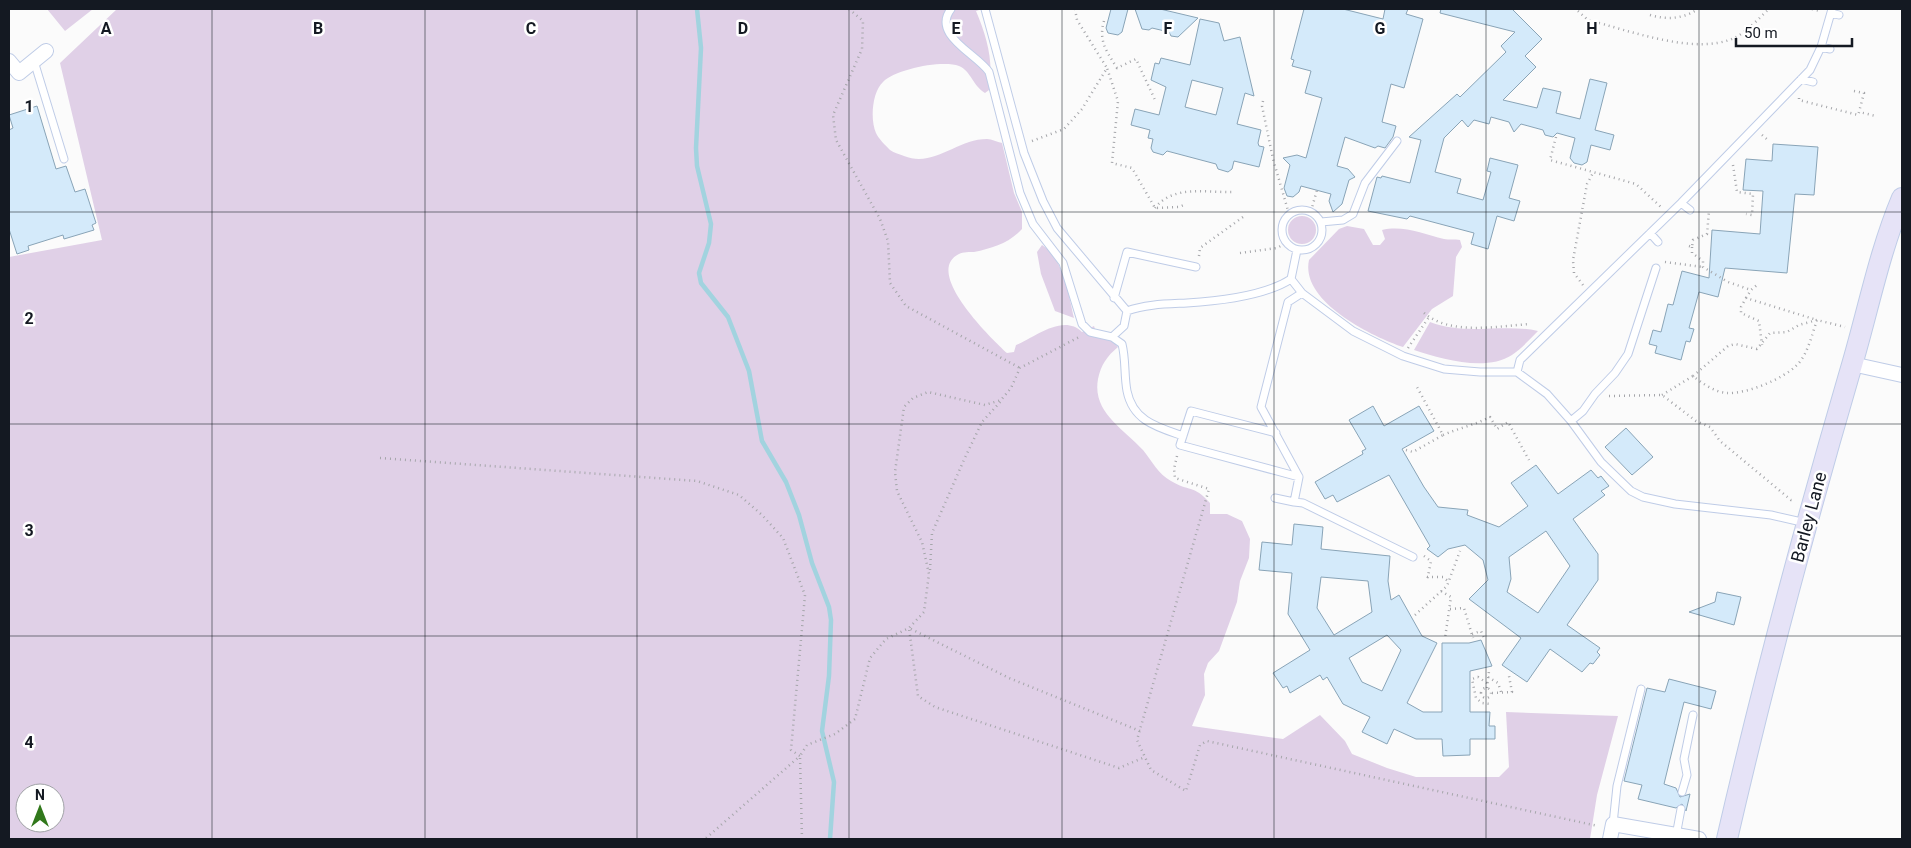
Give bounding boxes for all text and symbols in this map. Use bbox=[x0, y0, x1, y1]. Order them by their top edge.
scale bar bbox=[1736, 15, 1852, 47]
text: A bbox=[101, 19, 112, 38]
text: B bbox=[313, 19, 323, 38]
text: C bbox=[526, 19, 536, 38]
text: D bbox=[738, 19, 748, 38]
text: E bbox=[952, 19, 961, 38]
text: F bbox=[1164, 19, 1173, 38]
text: G bbox=[1375, 19, 1386, 38]
text: H bbox=[1586, 19, 1598, 38]
text: 50 m bbox=[1744, 24, 1778, 42]
text: 1 bbox=[24, 97, 34, 116]
text: 2 bbox=[24, 309, 34, 328]
street label: Barley Lane bbox=[1786, 469, 1831, 564]
text: 3 bbox=[24, 521, 34, 540]
text: 4 bbox=[24, 733, 34, 752]
north arrow bbox=[15, 783, 65, 833]
text: N bbox=[35, 787, 45, 803]

